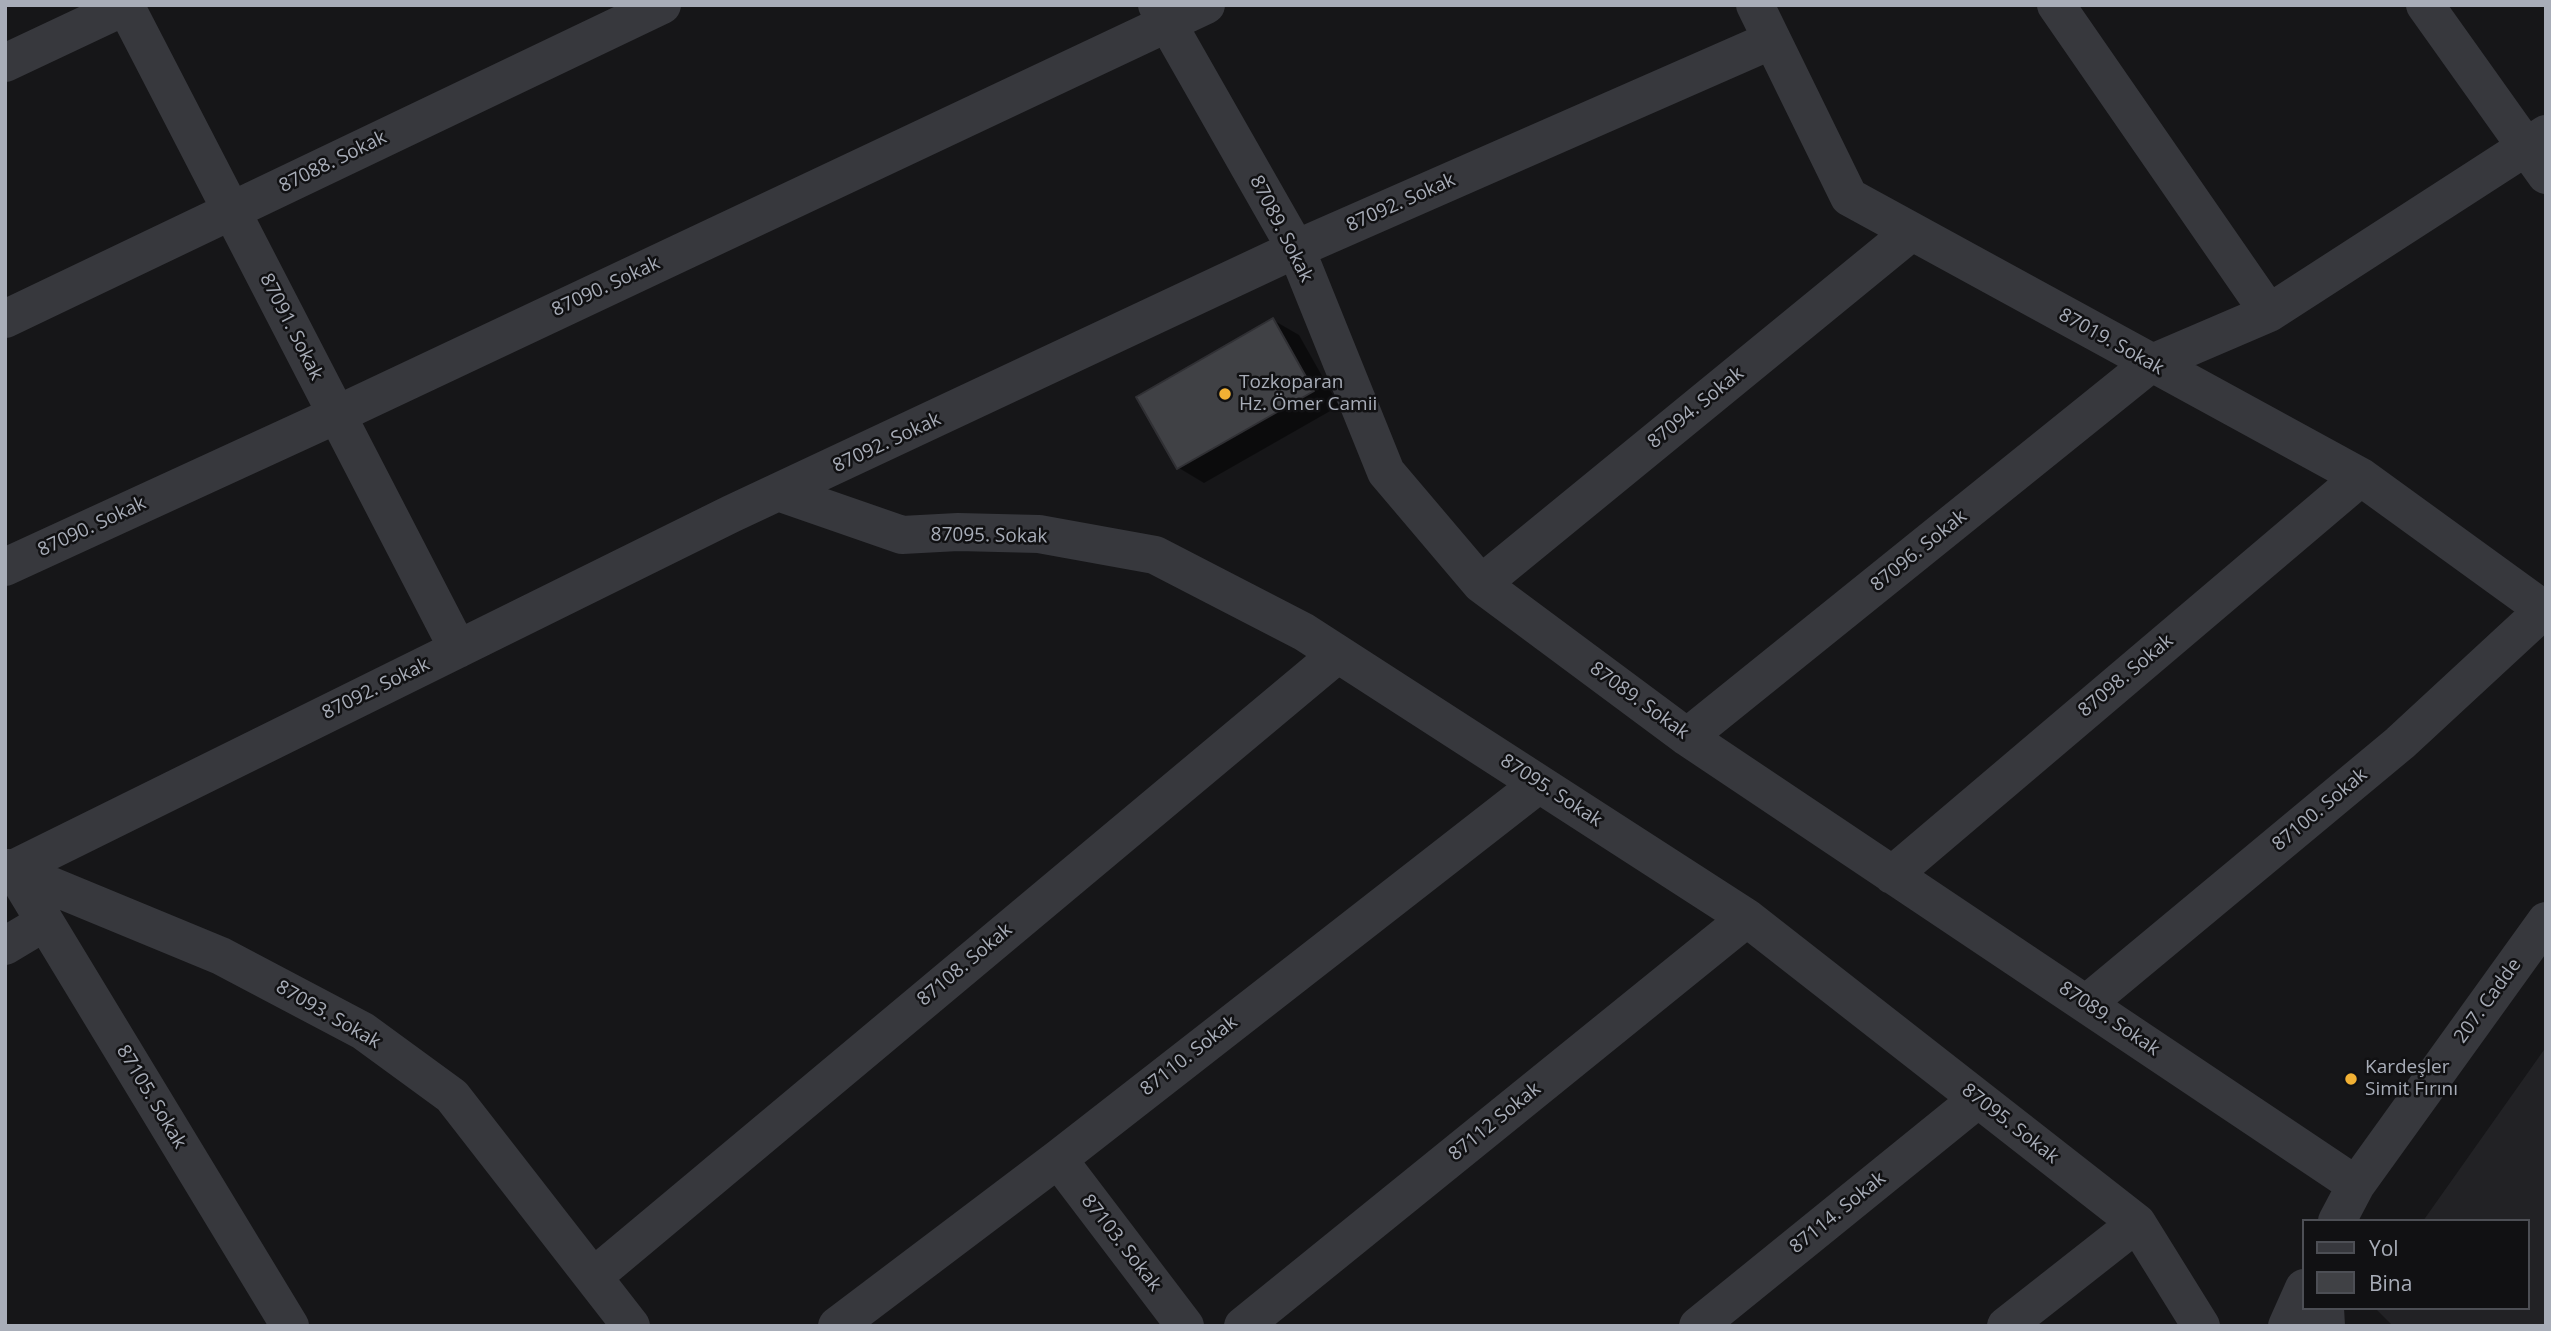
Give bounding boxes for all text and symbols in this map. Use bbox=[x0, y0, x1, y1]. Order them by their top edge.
street label: 87088. Sokak bbox=[276, 126, 390, 198]
street label: 87092. Sokak bbox=[1343, 169, 1459, 237]
street label: 87089. Sokak bbox=[1244, 172, 1318, 286]
street label: 87090. Sokak bbox=[548, 252, 664, 322]
street label: 87091. Sokak bbox=[254, 270, 328, 384]
street label: 87019. Sokak bbox=[2054, 304, 2168, 380]
street label: 87094. Sokak bbox=[1644, 362, 1748, 454]
place label: Tozkoparan Hz. Ömer Camii bbox=[1239, 372, 1377, 416]
marker: Tozkoparan Hz. Ömer Camii bbox=[1217, 386, 1233, 402]
street label: 87092. Sokak bbox=[829, 408, 945, 478]
street label: 87090. Sokak bbox=[34, 492, 150, 562]
street label: 87096. Sokak bbox=[1867, 505, 1971, 597]
street label: 87095. Sokak bbox=[931, 524, 1047, 548]
street label: 87098. Sokak bbox=[2074, 630, 2178, 722]
street label: 87092. Sokak bbox=[319, 653, 433, 725]
street label: 87089. Sokak bbox=[1585, 658, 1693, 744]
street label: 87095. Sokak bbox=[1496, 750, 1606, 832]
street label: 87100. Sokak bbox=[2268, 764, 2372, 856]
street label: 87108. Sokak bbox=[913, 919, 1017, 1011]
street label: 207. Cadde bbox=[2450, 954, 2526, 1048]
street label: 87093. Sokak bbox=[272, 976, 384, 1054]
street label: 87089. Sokak bbox=[2054, 977, 2164, 1061]
street label: 87110. Sokak bbox=[1136, 1011, 1242, 1101]
street label: 87105. Sokak bbox=[111, 1041, 191, 1153]
place label: Kardeşler Simit Fırını bbox=[2365, 1057, 2458, 1101]
marker: Kardeşler Simit Fırını bbox=[2343, 1071, 2359, 1087]
street label: 87112 Sokak bbox=[1444, 1078, 1546, 1166]
street label: 87095. Sokak bbox=[1957, 1079, 2063, 1169]
street label: 87114. Sokak bbox=[1786, 1167, 1890, 1259]
street label: 87103. Sokak bbox=[1076, 1190, 1166, 1296]
legend bbox=[2302, 1219, 2530, 1310]
text: Yol bbox=[2369, 1234, 2399, 1262]
text: Bina bbox=[2369, 1269, 2412, 1297]

